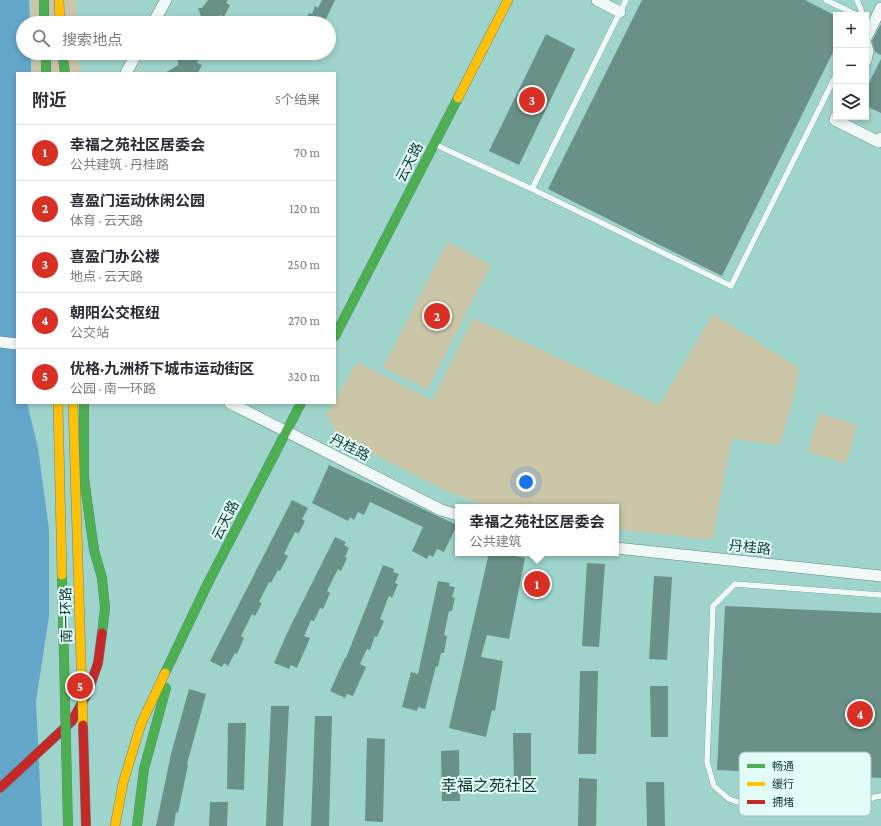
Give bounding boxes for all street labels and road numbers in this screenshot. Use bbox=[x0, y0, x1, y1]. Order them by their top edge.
street label: 云天路 bbox=[392, 140, 426, 184]
street label: 丹桂路 bbox=[328, 430, 372, 464]
street label: 云天路 bbox=[208, 498, 242, 542]
street label: 丹桂路 bbox=[728, 537, 772, 557]
street label: 南一环路 bbox=[58, 587, 74, 643]

